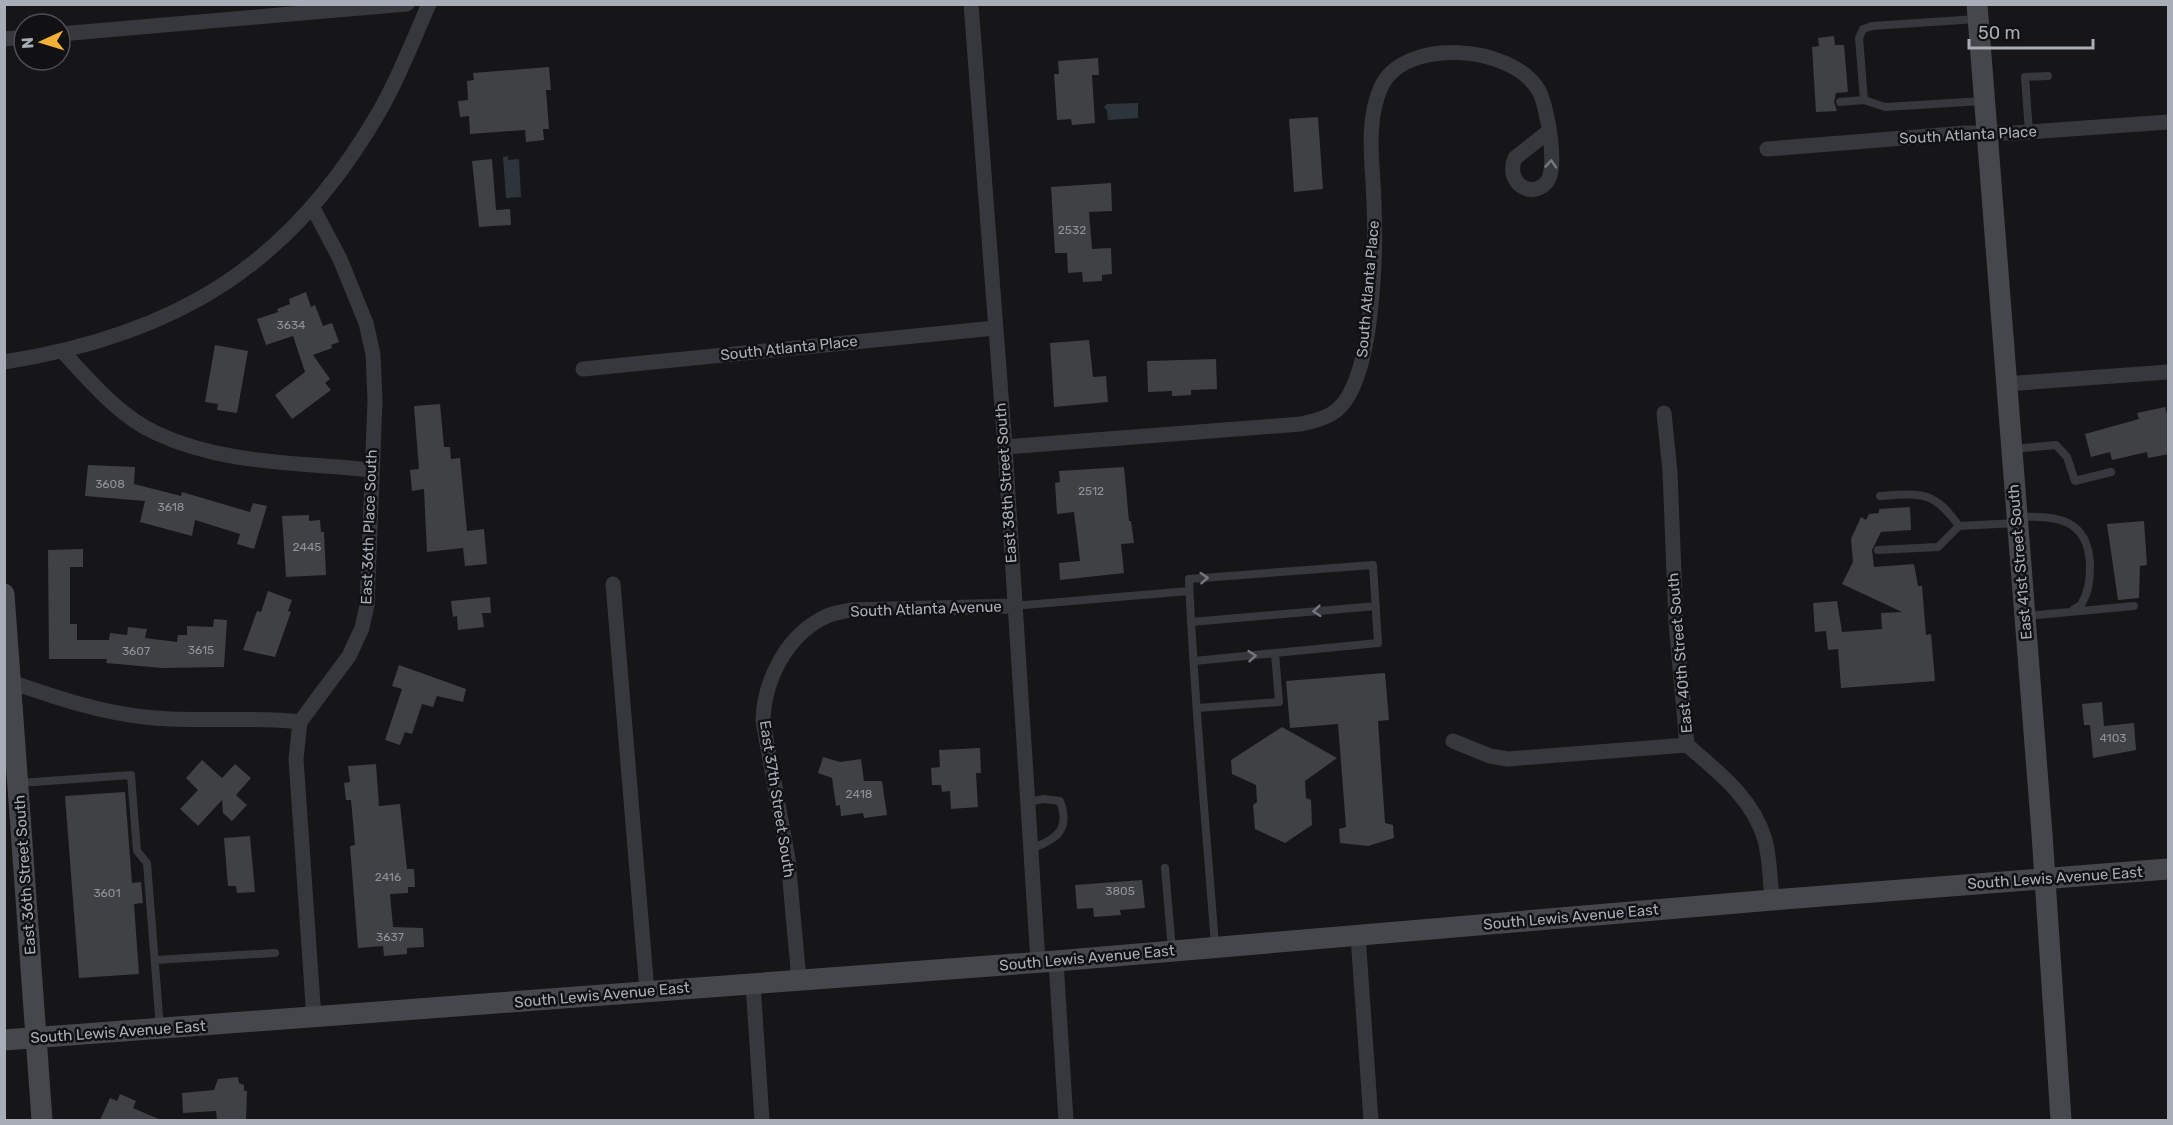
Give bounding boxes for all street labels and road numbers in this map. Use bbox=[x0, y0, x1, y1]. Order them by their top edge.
street label: South Atlanta Place bbox=[1899, 122, 2037, 148]
street label: South Atlanta Place bbox=[1353, 220, 1383, 358]
street label: South Atlanta Place bbox=[720, 332, 858, 364]
street label: East 38th Street South bbox=[991, 402, 1021, 564]
street label: East 36th Place South bbox=[357, 449, 381, 605]
street label: East 41st Street South bbox=[2004, 483, 2036, 641]
street label: East 40th Street South bbox=[1664, 572, 1696, 734]
street label: South Atlanta Avenue bbox=[850, 597, 1002, 621]
street label: East 37th Street South bbox=[756, 719, 798, 879]
street label: East 36th Street South bbox=[10, 794, 40, 956]
street label: South Lewis Avenue East bbox=[1967, 863, 2143, 893]
street label: South Lewis Avenue East bbox=[1483, 900, 1659, 934]
street label: South Lewis Avenue East bbox=[999, 941, 1175, 975]
street label: South Lewis Avenue East bbox=[514, 978, 690, 1012]
street label: South Lewis Avenue East bbox=[30, 1017, 206, 1047]

